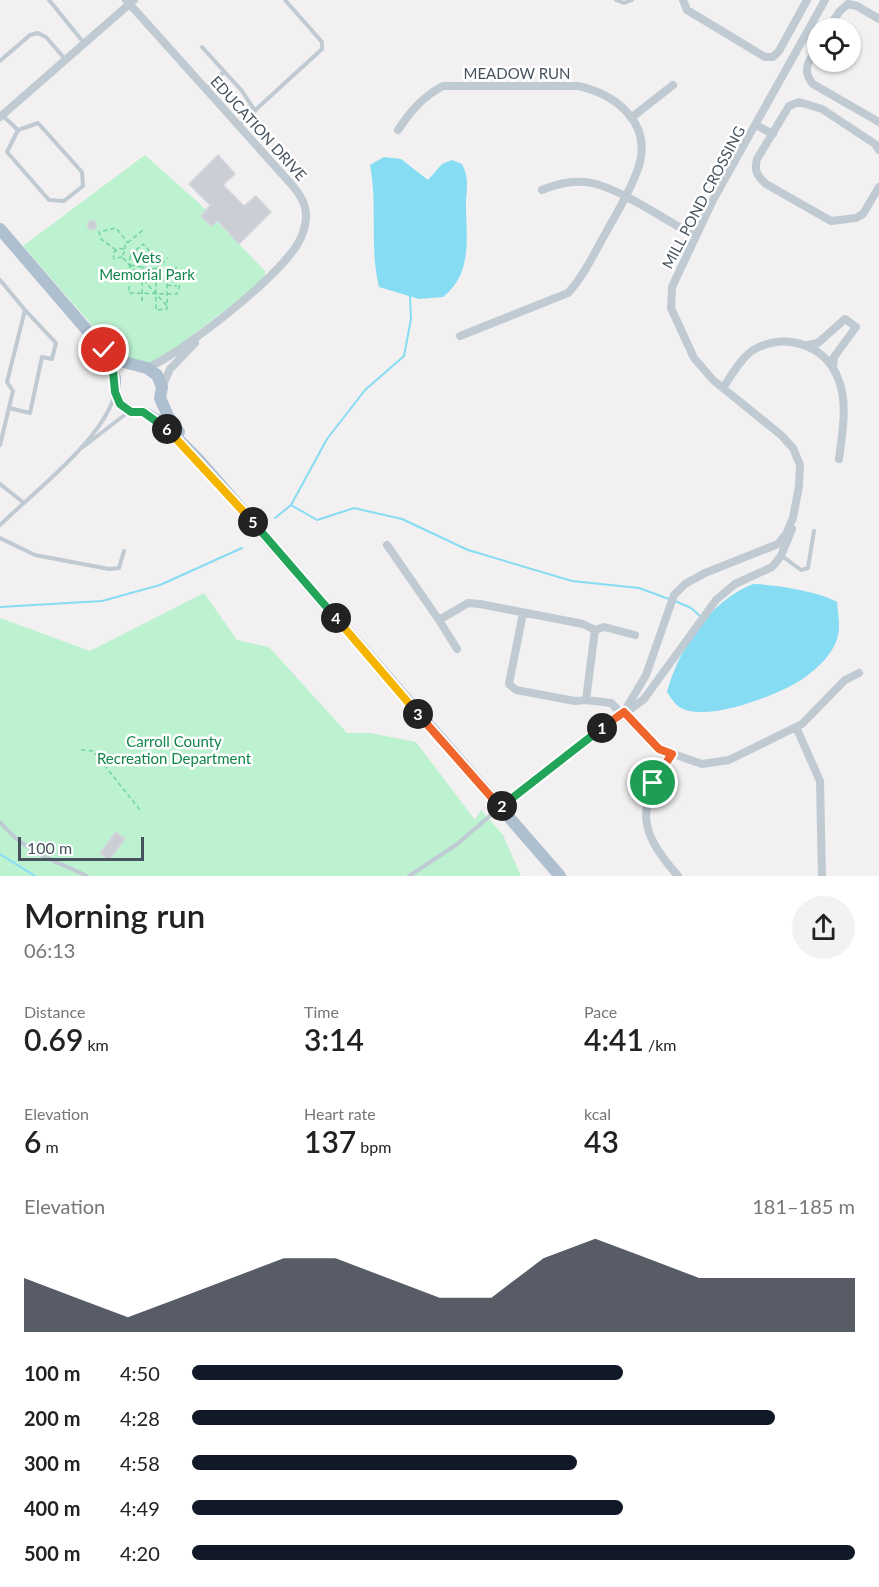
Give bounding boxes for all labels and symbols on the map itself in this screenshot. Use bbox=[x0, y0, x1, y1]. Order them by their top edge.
street label: MEADOW RUN bbox=[464, 64, 571, 82]
street label: EDUCATION DRIVE bbox=[207, 72, 311, 184]
street label: MILL POND CROSSING bbox=[658, 123, 748, 271]
park label: Vets Memorial Park bbox=[99, 248, 195, 283]
pin bbox=[78, 324, 129, 375]
pin: 6 bbox=[152, 414, 182, 444]
pin: 5 bbox=[238, 507, 268, 537]
pin: 4 bbox=[321, 603, 351, 633]
pin: 3 bbox=[403, 699, 433, 729]
pin: 1 bbox=[587, 713, 617, 743]
park label: Carroll County Recreation Department bbox=[97, 732, 252, 767]
pin bbox=[627, 757, 678, 808]
pin: 2 bbox=[487, 791, 517, 821]
scale bar bbox=[18, 834, 144, 862]

